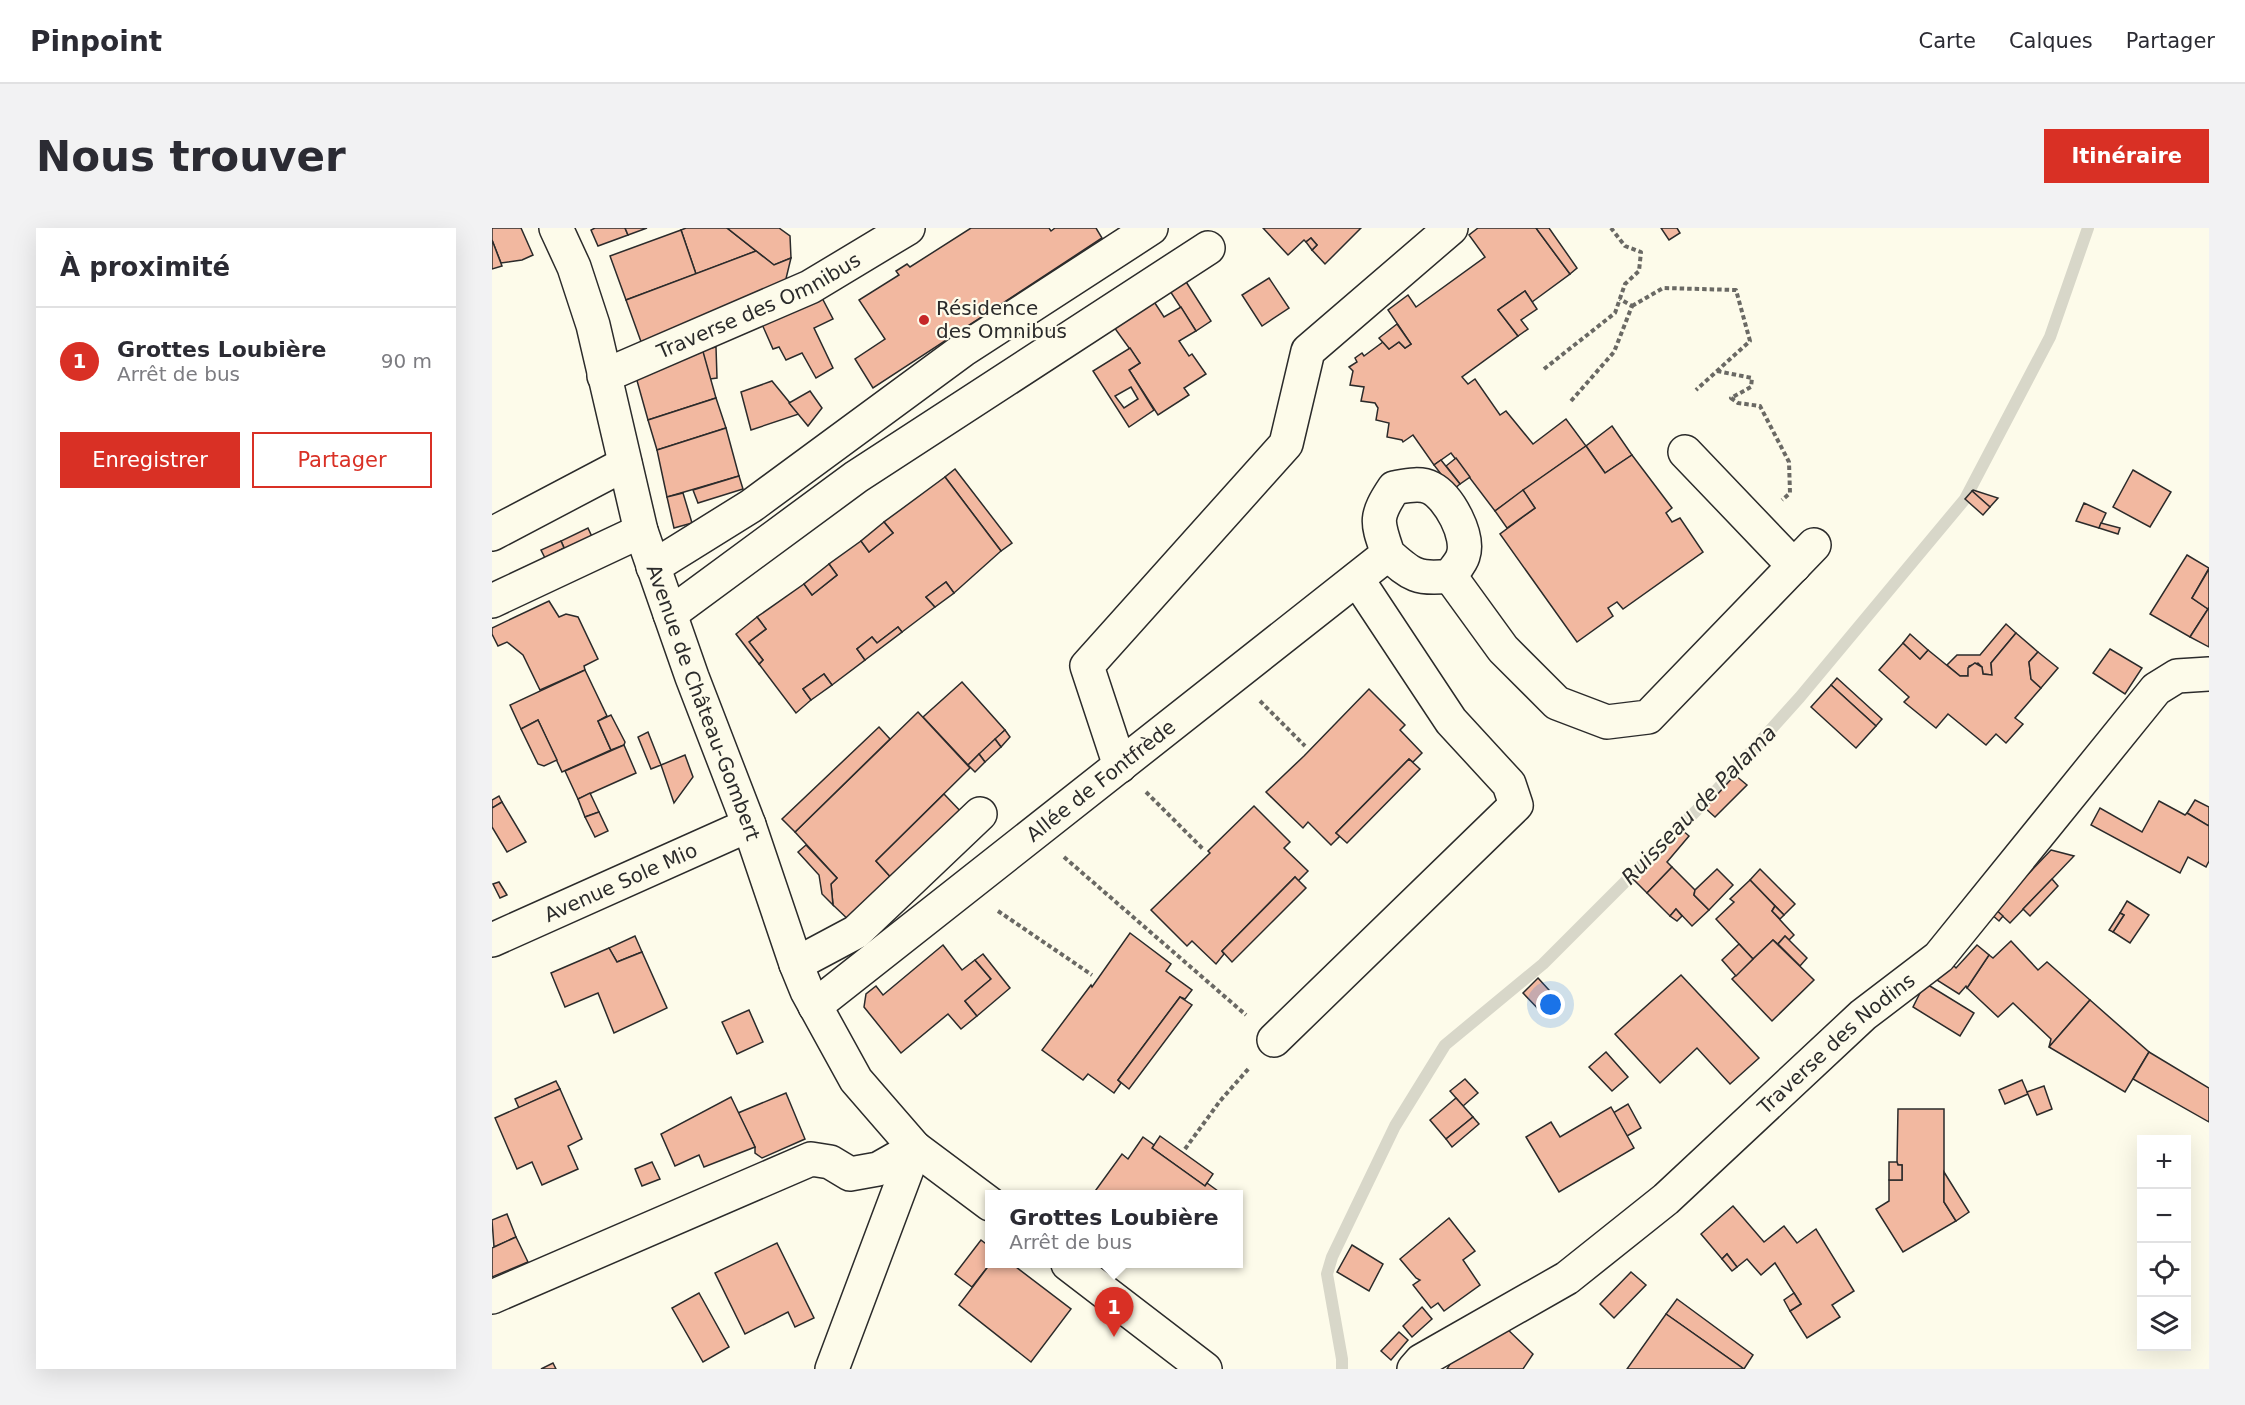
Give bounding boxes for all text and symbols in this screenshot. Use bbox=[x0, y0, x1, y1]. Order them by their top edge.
text: Pinpoint bbox=[30, 25, 162, 58]
text: Carte bbox=[1919, 29, 1976, 53]
text: Calques bbox=[2009, 29, 2093, 53]
text: Partager bbox=[2126, 29, 2215, 53]
button: Itinéraire bbox=[2044, 129, 2209, 183]
text: Nous trouver bbox=[36, 132, 346, 181]
street label: Traverse des Omnibus bbox=[652, 247, 865, 364]
text: À proximité bbox=[60, 252, 230, 282]
place label: Résidence des Omnibus bbox=[936, 296, 1067, 343]
marker: Résidence des Omnibus bbox=[917, 313, 931, 327]
text: Grottes Loubière bbox=[117, 337, 327, 362]
text: 1 bbox=[73, 349, 86, 373]
text: 90 m bbox=[381, 349, 432, 373]
text: Arrêt de bus bbox=[117, 362, 240, 386]
button: Enregistrer bbox=[60, 432, 240, 488]
button: Partager bbox=[252, 432, 432, 488]
street label: Avenue de Château-Gombert bbox=[642, 561, 765, 844]
street label: Allée de Fontfrède bbox=[1022, 714, 1180, 847]
water label: Ruisseau de Palama bbox=[1617, 720, 1781, 890]
street label: Avenue Sole Mio bbox=[541, 838, 701, 927]
street label: Traverse des Nodins bbox=[1752, 968, 1920, 1120]
your location bbox=[1536, 990, 1565, 1019]
map controls bbox=[2137, 1135, 2191, 1351]
button: + bbox=[2137, 1135, 2191, 1189]
button: − bbox=[2137, 1189, 2191, 1243]
popup bbox=[985, 1190, 1243, 1268]
text: Grottes Loubière bbox=[1009, 1205, 1219, 1230]
text: Arrêt de bus bbox=[1009, 1230, 1132, 1254]
button: locate bbox=[2137, 1243, 2191, 1297]
pin: 1 bbox=[1094, 1288, 1134, 1337]
button: layers bbox=[2137, 1297, 2191, 1351]

